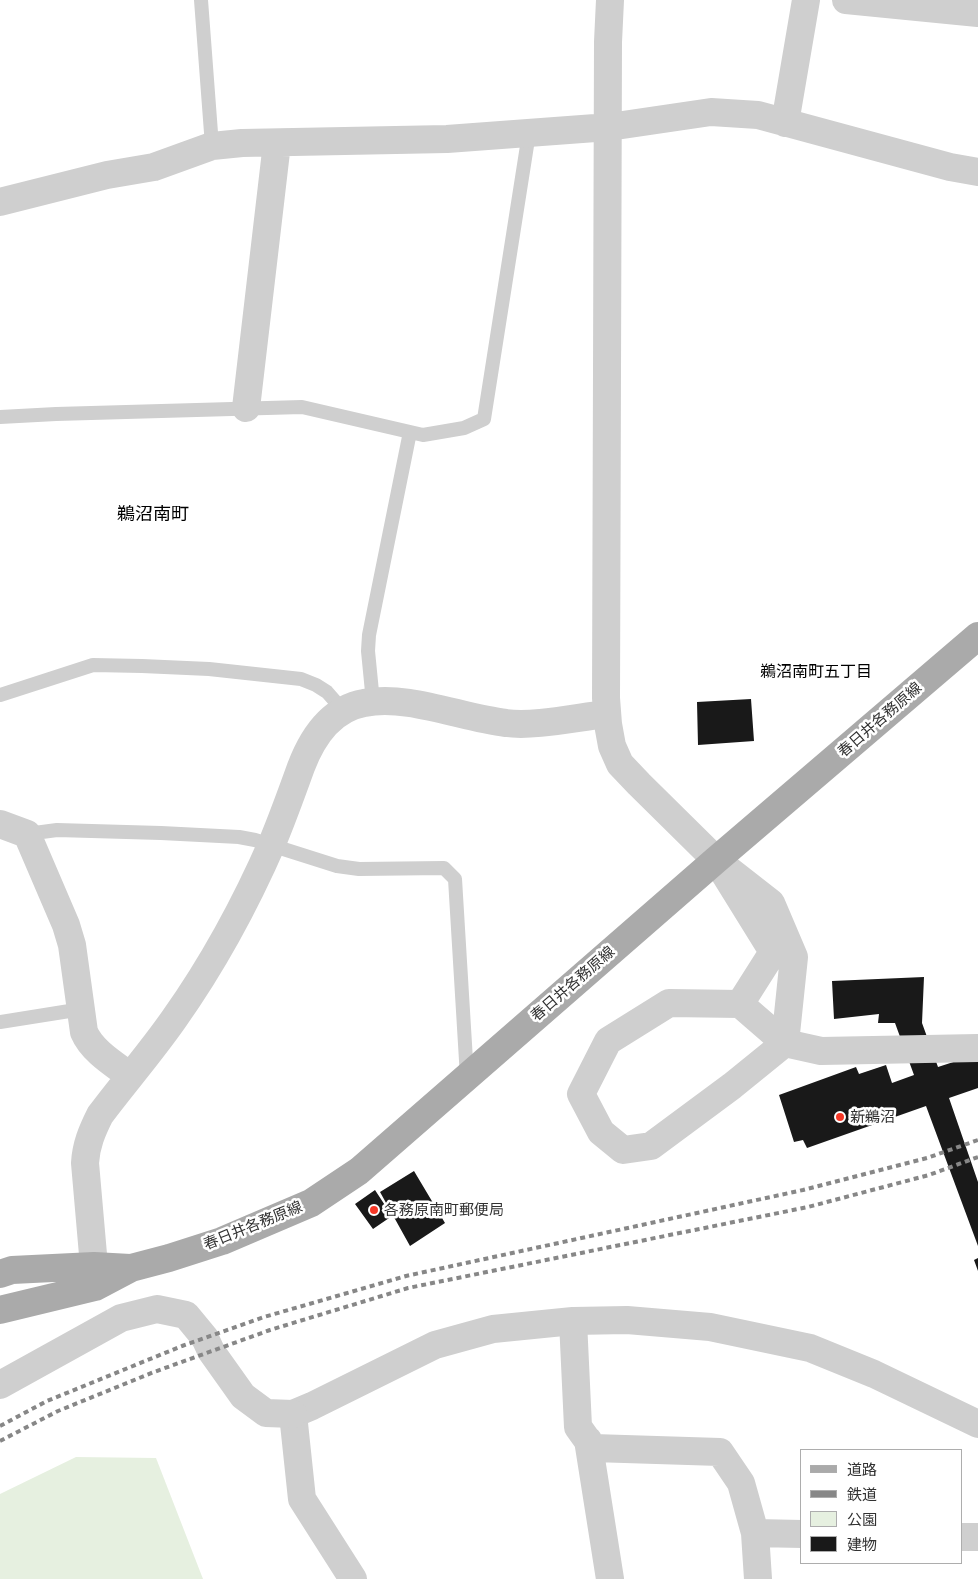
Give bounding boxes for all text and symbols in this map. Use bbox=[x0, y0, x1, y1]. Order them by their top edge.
district label: 鵜沼南町 bbox=[117, 504, 189, 526]
district label: 鵜沼南町五丁目 bbox=[760, 662, 872, 682]
street label: 春日井各務原線 bbox=[834, 679, 926, 761]
street label: 春日井各務原線 bbox=[527, 943, 619, 1025]
place label: 新鵜沼 bbox=[850, 1108, 895, 1126]
marker: 新鵜沼 bbox=[834, 1111, 846, 1123]
street label: 春日井各務原線 bbox=[201, 1198, 305, 1254]
place label: 各務原南町郵便局 bbox=[384, 1201, 504, 1219]
marker: 各務原南町郵便局 bbox=[368, 1204, 380, 1216]
legend bbox=[800, 1449, 963, 1564]
text: 道路 bbox=[847, 1460, 877, 1479]
text: 鉄道 bbox=[847, 1485, 877, 1504]
text: 公園 bbox=[847, 1510, 877, 1529]
text: 建物 bbox=[847, 1535, 877, 1554]

